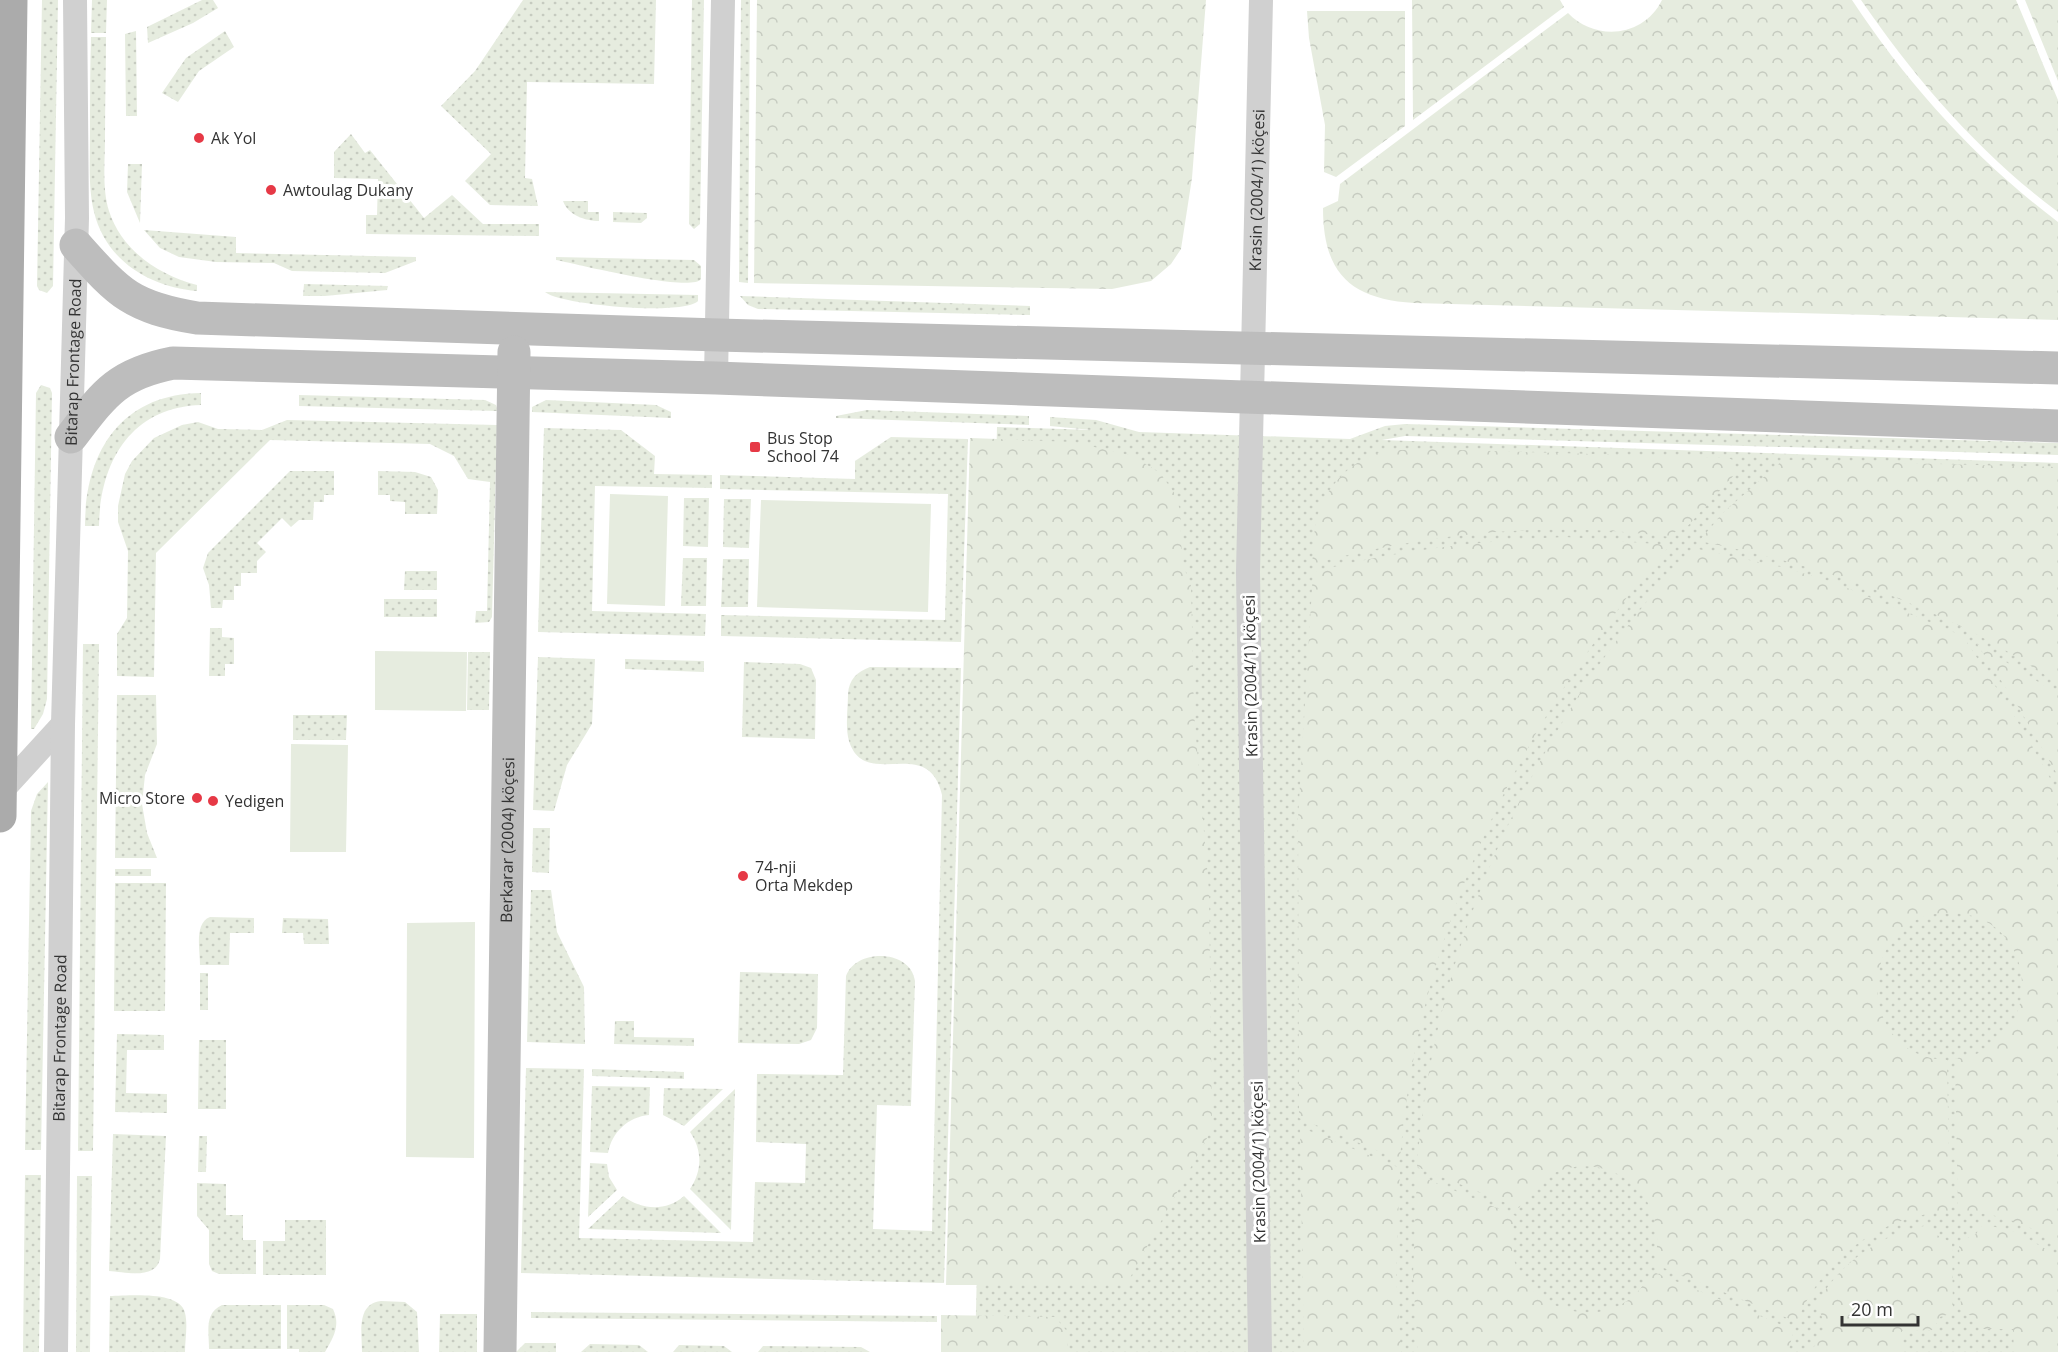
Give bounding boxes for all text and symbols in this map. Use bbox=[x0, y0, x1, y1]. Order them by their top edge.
street label: Krasin (2004/1) köçesi bbox=[1244, 109, 1270, 272]
place label: Ak Yol bbox=[211, 127, 256, 149]
marker: Ak Yol bbox=[192, 131, 206, 145]
place label: Awtoulag Dukany bbox=[283, 179, 414, 201]
marker: Awtoulag Dukany bbox=[264, 183, 278, 197]
street label: Bitarap Frontage Road bbox=[60, 278, 86, 446]
place label: Bus Stop School 74 bbox=[767, 427, 839, 467]
marker: Bus Stop School 74 bbox=[748, 440, 762, 454]
street label: Krasin (2004/1) köçesi bbox=[1238, 595, 1262, 757]
street label: Berkarar (2004) köçesi bbox=[495, 757, 519, 923]
place label: Micro Store bbox=[99, 787, 185, 809]
place label: Yedigen bbox=[225, 790, 284, 812]
marker: Micro Store bbox=[190, 791, 204, 805]
marker: Yedigen bbox=[206, 794, 220, 808]
place label: 74-nji Orta Mekdep bbox=[755, 856, 853, 896]
marker: 74-nji Orta Mekdep bbox=[736, 869, 750, 883]
street label: Bitarap Frontage Road bbox=[48, 954, 71, 1122]
street label: Krasin (2004/1) köçesi bbox=[1246, 1081, 1270, 1243]
scale bar bbox=[1842, 1289, 1918, 1327]
text: 20 m bbox=[1851, 1297, 1893, 1321]

